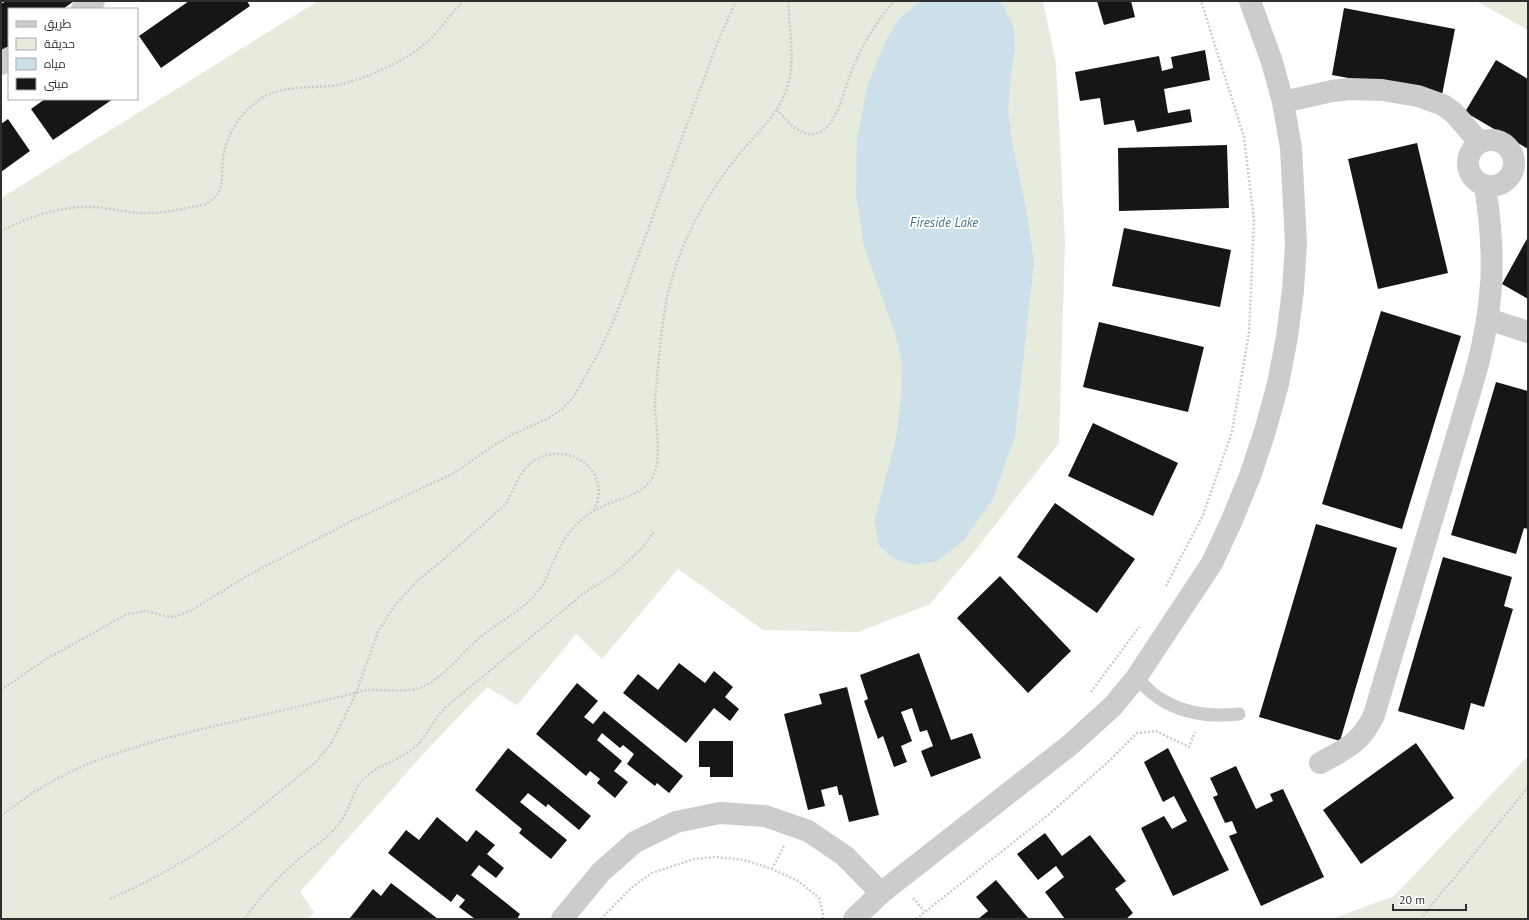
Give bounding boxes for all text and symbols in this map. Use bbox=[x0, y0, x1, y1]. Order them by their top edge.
legend bbox=[8, 8, 138, 100]
text: طريق bbox=[44, 16, 72, 31]
text: حديقة bbox=[44, 36, 75, 51]
text: مياه bbox=[44, 56, 66, 71]
text: مبنى bbox=[44, 76, 69, 91]
water label: Fireside Lake bbox=[910, 214, 978, 231]
scale bar bbox=[1393, 886, 1466, 912]
text: 20 m bbox=[1399, 892, 1425, 907]

